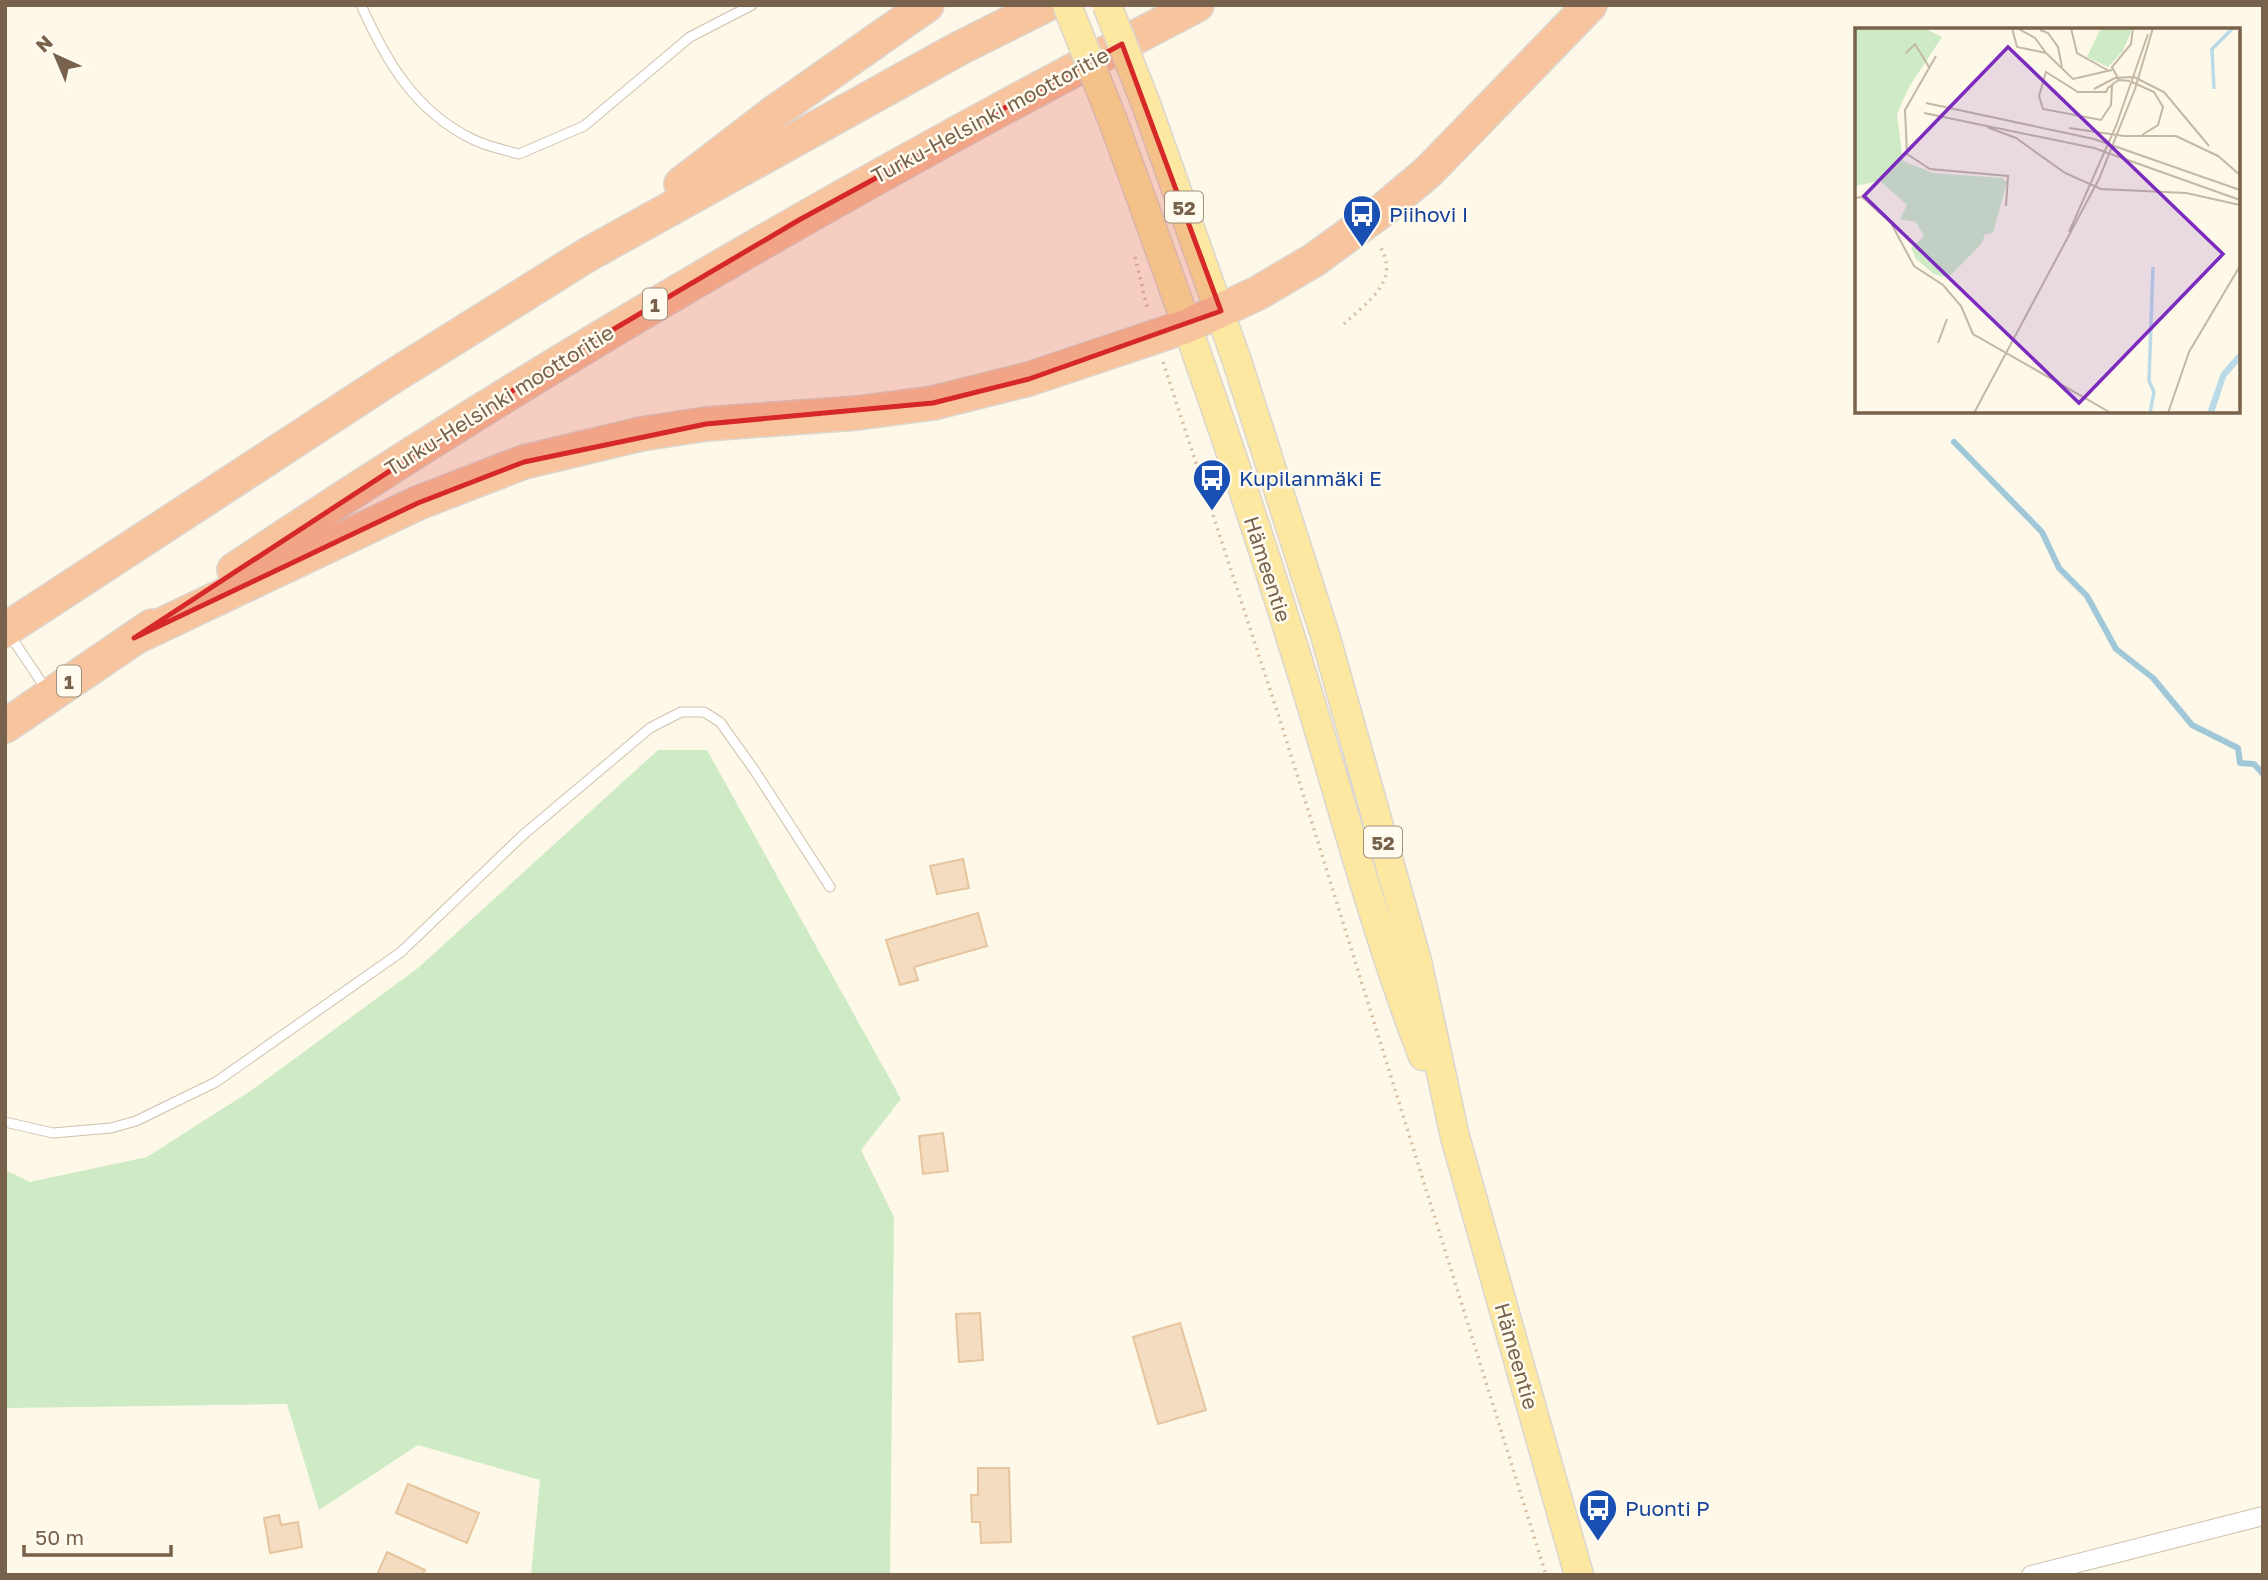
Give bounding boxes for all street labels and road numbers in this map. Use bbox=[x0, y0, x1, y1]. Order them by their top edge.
street label: Turku-Helsinki moottoritie bbox=[867, 41, 1113, 189]
road number: 52 bbox=[1165, 192, 1203, 223]
road number: 1 bbox=[643, 288, 667, 320]
street label: Turku-Helsinki moottoritie bbox=[380, 319, 618, 481]
street label: Hämeentie bbox=[1239, 513, 1297, 625]
road number: 1 bbox=[57, 666, 81, 696]
road number: 52 bbox=[1364, 827, 1402, 858]
street label: Hämeentie bbox=[1489, 1300, 1545, 1412]

